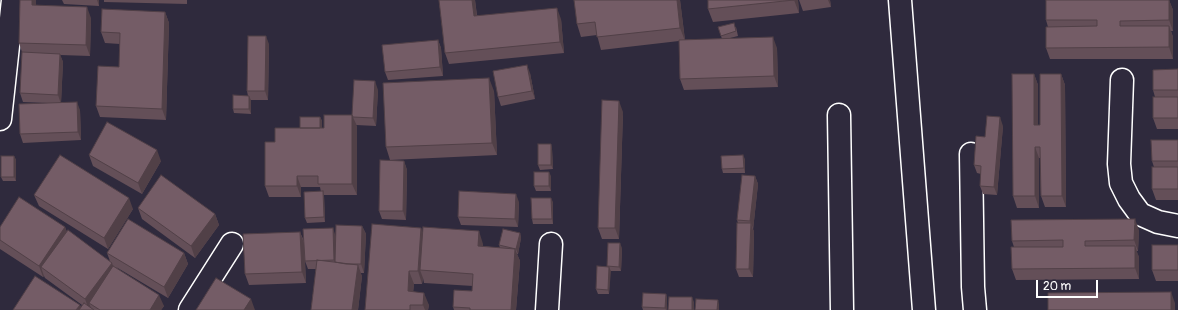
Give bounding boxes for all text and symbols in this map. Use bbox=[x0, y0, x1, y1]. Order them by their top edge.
scale bar bbox=[1038, 272, 1100, 298]
text: 20 m bbox=[1043, 279, 1071, 294]

